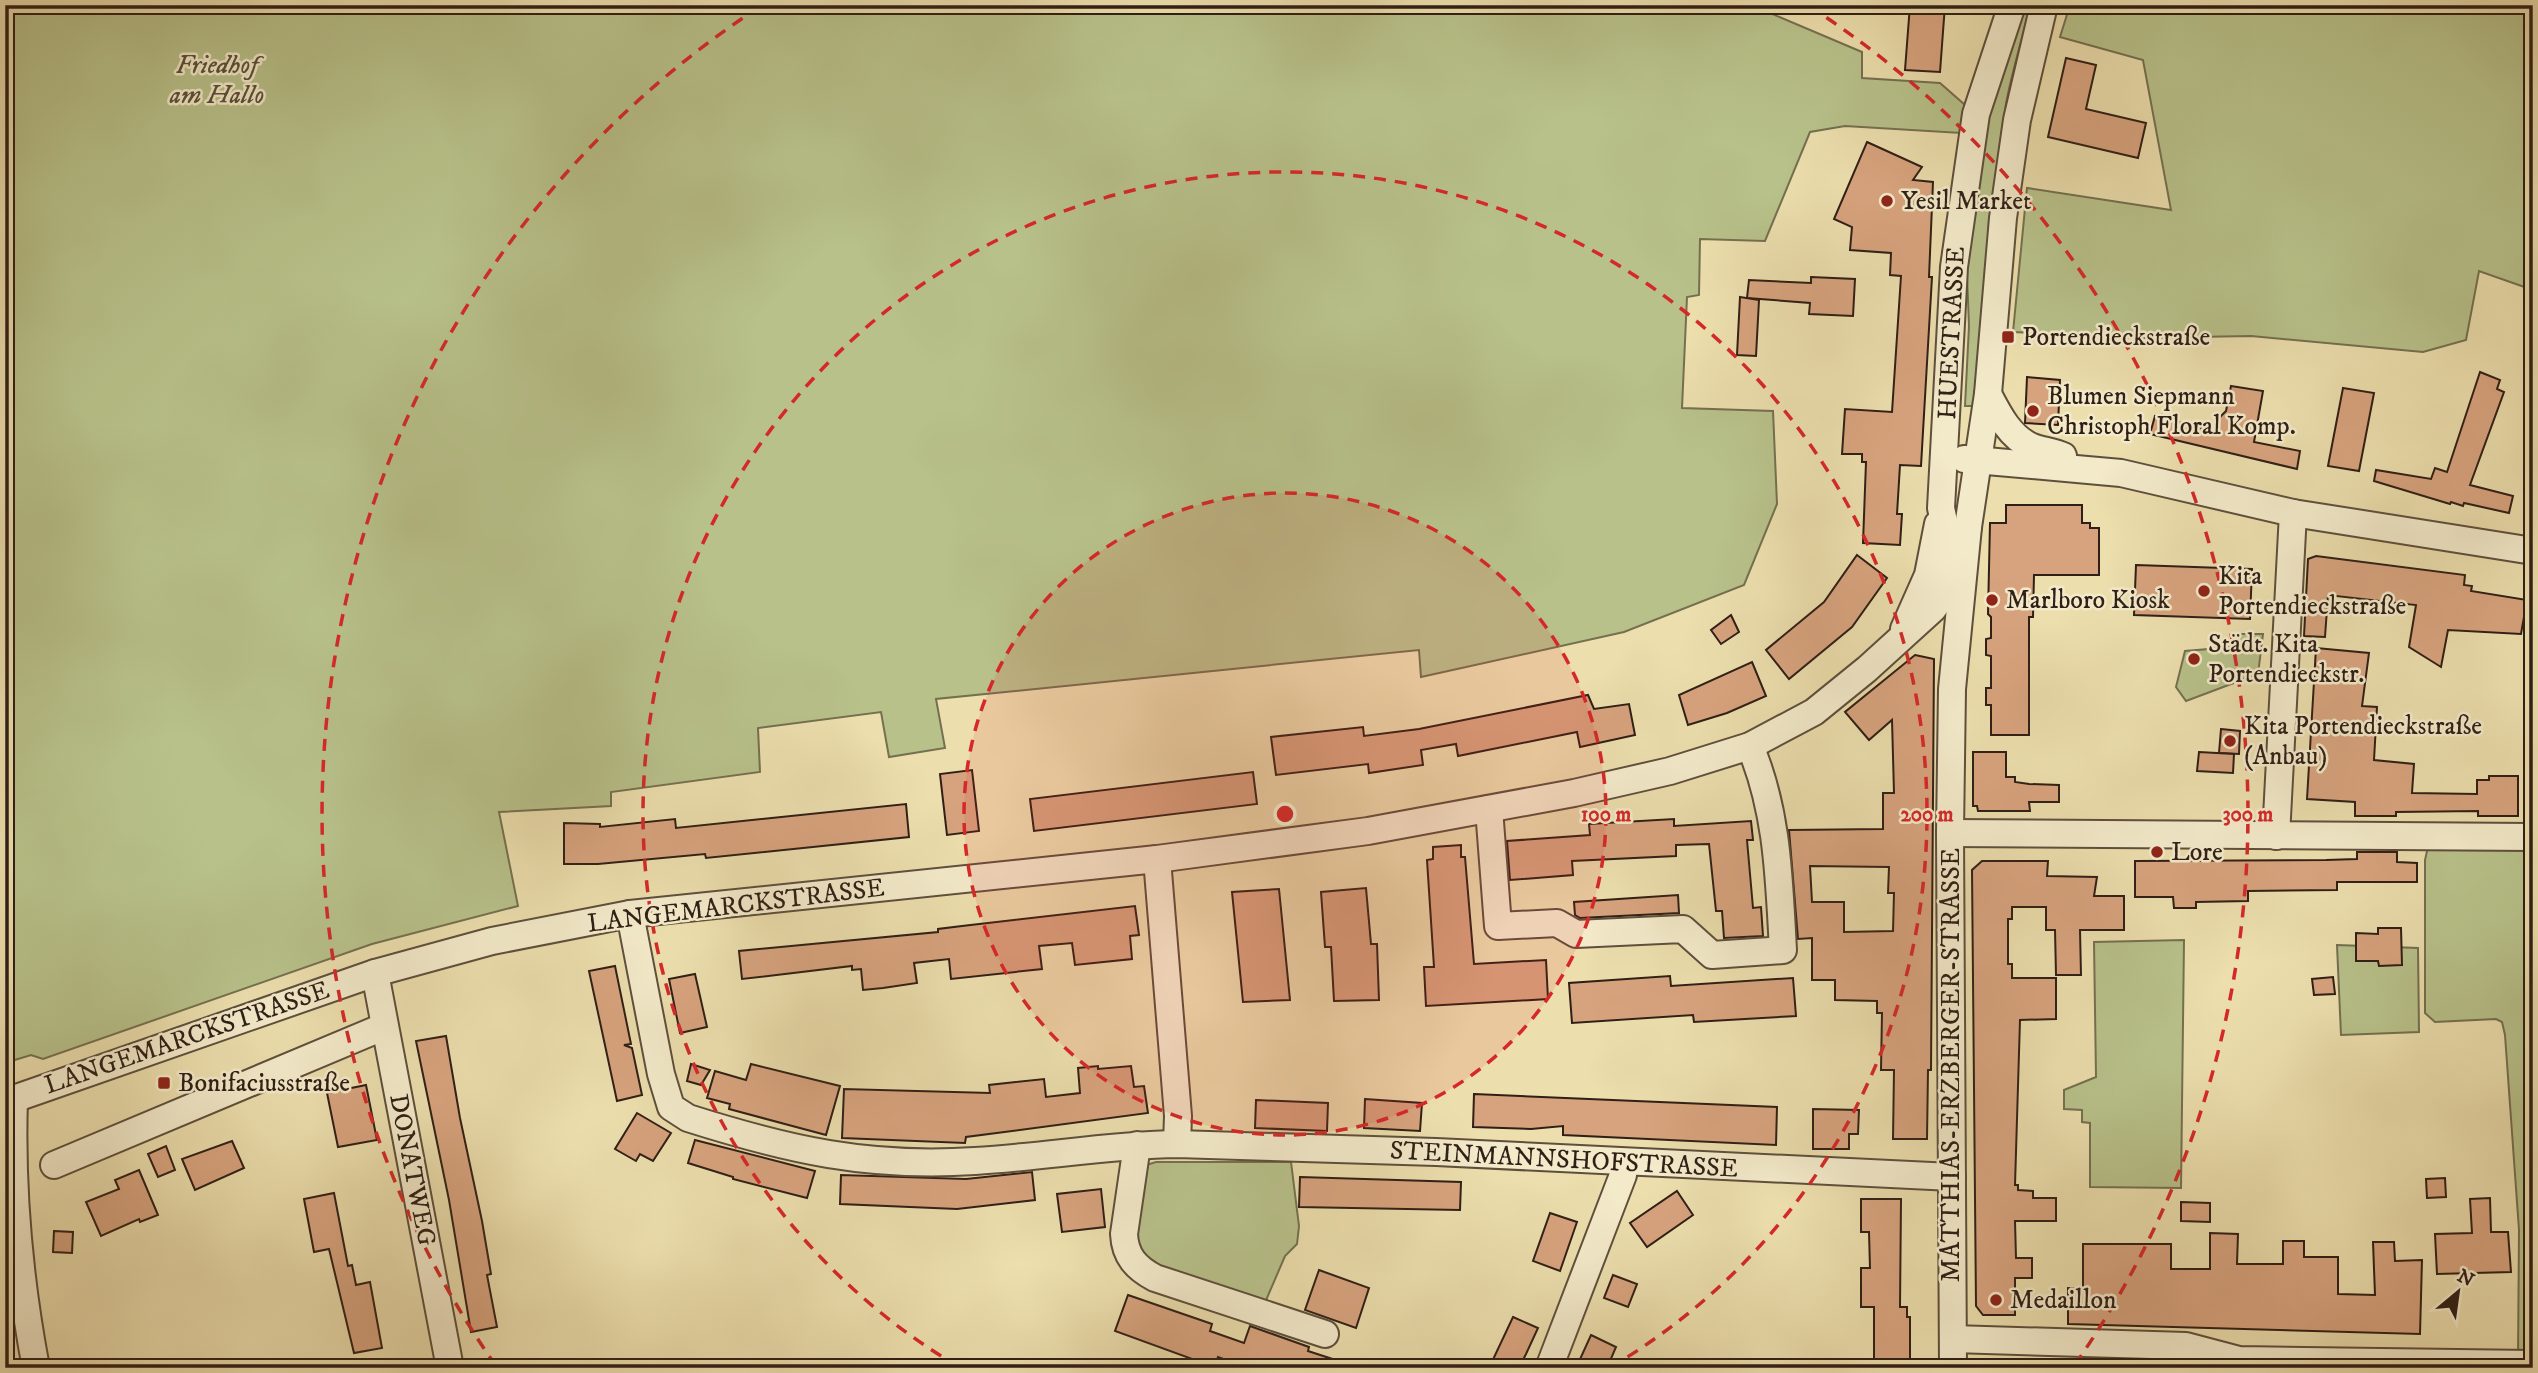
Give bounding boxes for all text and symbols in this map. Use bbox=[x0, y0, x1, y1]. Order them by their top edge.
park label: Friedhof am Hallo bbox=[169, 49, 265, 112]
place label: Yesil Market bbox=[1901, 185, 2031, 218]
marker: Yesil Market bbox=[1879, 193, 1895, 209]
street label: HUESTRASSE bbox=[1931, 246, 1973, 420]
place label: Portendieckstraße bbox=[2022, 321, 2210, 354]
marker: Portendieckstraße bbox=[2000, 329, 2016, 345]
place label: Blumen Siepmann Christoph Floral Komp. bbox=[2047, 380, 2296, 443]
marker: Blumen Siepmann Christoph Floral Komp. bbox=[2025, 403, 2041, 419]
place label: Kita Portendieckstraße bbox=[2218, 560, 2406, 623]
marker: Kita Portendieckstraße bbox=[2196, 583, 2212, 599]
place label: Marlboro Kiosk bbox=[2006, 584, 2170, 617]
marker: Marlboro Kiosk bbox=[1984, 592, 2000, 608]
place label: Städt. Kita Portendieckstr. bbox=[2208, 628, 2364, 691]
marker: Städt. Kita Portendieckstr. bbox=[2186, 651, 2202, 667]
place label: Kita Portendieckstraße (Anbau) bbox=[2244, 710, 2482, 773]
marker: Kita Portendieckstraße (Anbau) bbox=[2222, 733, 2238, 749]
centre of rings bbox=[1273, 802, 1297, 826]
text: 100 m bbox=[1581, 802, 1631, 828]
text: 200 m bbox=[1900, 802, 1954, 828]
text: 300 m bbox=[2223, 802, 2274, 828]
place label: Lore bbox=[2171, 836, 2223, 869]
marker: Lore bbox=[2149, 844, 2165, 860]
street label: MATTHIAS-ERZBERGER-STRASSE bbox=[1935, 848, 1968, 1282]
street label: LANGEMARCKSTRASSE bbox=[586, 871, 886, 941]
street label: LANGEMARCKSTRASSE bbox=[40, 974, 334, 1102]
place label: Bonifaciusstraße bbox=[178, 1067, 350, 1100]
marker: Bonifaciusstraße bbox=[156, 1075, 172, 1091]
street label: DONATWEG bbox=[381, 1091, 443, 1249]
street label: STEINMANNSHOFSTRASSE bbox=[1389, 1134, 1739, 1186]
north arrow bbox=[2422, 1258, 2492, 1328]
text: N bbox=[2453, 1265, 2478, 1292]
place label: Medaillon bbox=[2010, 1284, 2117, 1317]
marker: Medaillon bbox=[1988, 1292, 2004, 1308]

